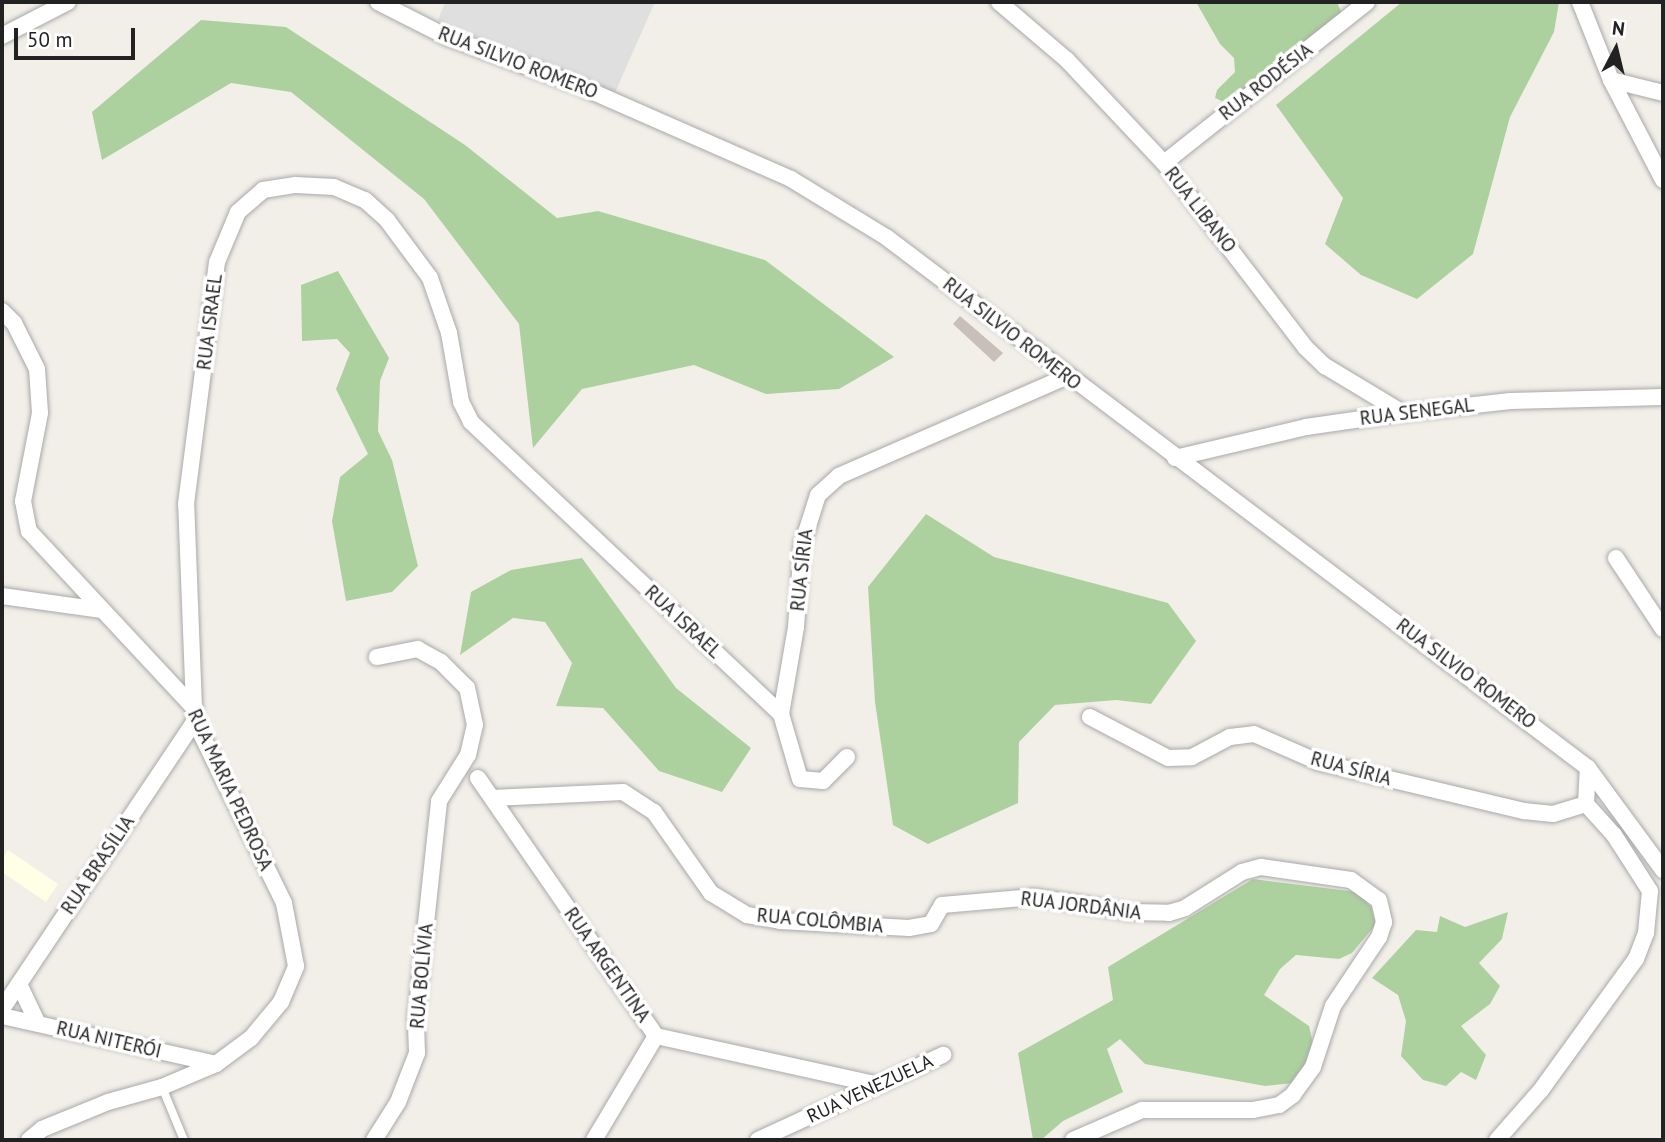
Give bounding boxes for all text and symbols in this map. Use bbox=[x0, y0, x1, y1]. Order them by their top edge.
scale bar bbox=[18, 14, 138, 58]
north arrow bbox=[1581, 14, 1651, 84]
text: N bbox=[1611, 15, 1626, 41]
street label: RUA SILVIO ROMERO bbox=[435, 22, 601, 104]
text: 50 m bbox=[27, 26, 73, 53]
street label: RUA RODÉSIA bbox=[1215, 38, 1317, 126]
street label: RUA LIBANO bbox=[1159, 162, 1241, 258]
street label: RUA ISRAEL bbox=[193, 272, 227, 372]
street label: RUA SILVIO ROMERO bbox=[938, 273, 1086, 395]
street label: RUA SENEGAL bbox=[1358, 394, 1476, 430]
street label: RUA SÍRIA bbox=[786, 527, 818, 613]
street label: RUA ISRAEL bbox=[640, 580, 726, 664]
street label: RUA SILVIO ROMERO bbox=[1391, 614, 1541, 734]
street label: RUA MARIA PEDROSA bbox=[182, 705, 278, 875]
street label: RUA SÍRIA bbox=[1308, 747, 1394, 791]
street label: RUA BRASÍLIA bbox=[56, 811, 140, 919]
street label: RUA JORDÂNIA bbox=[1019, 887, 1143, 925]
street label: RUA ARGENTINA bbox=[559, 903, 655, 1027]
street label: RUA COLÔMBIA bbox=[755, 904, 885, 938]
street label: RUA BOLÍVIA bbox=[406, 922, 438, 1030]
street label: RUA NITERÓI bbox=[54, 1017, 164, 1063]
street label: RUA VENEZUELA bbox=[803, 1050, 937, 1128]

